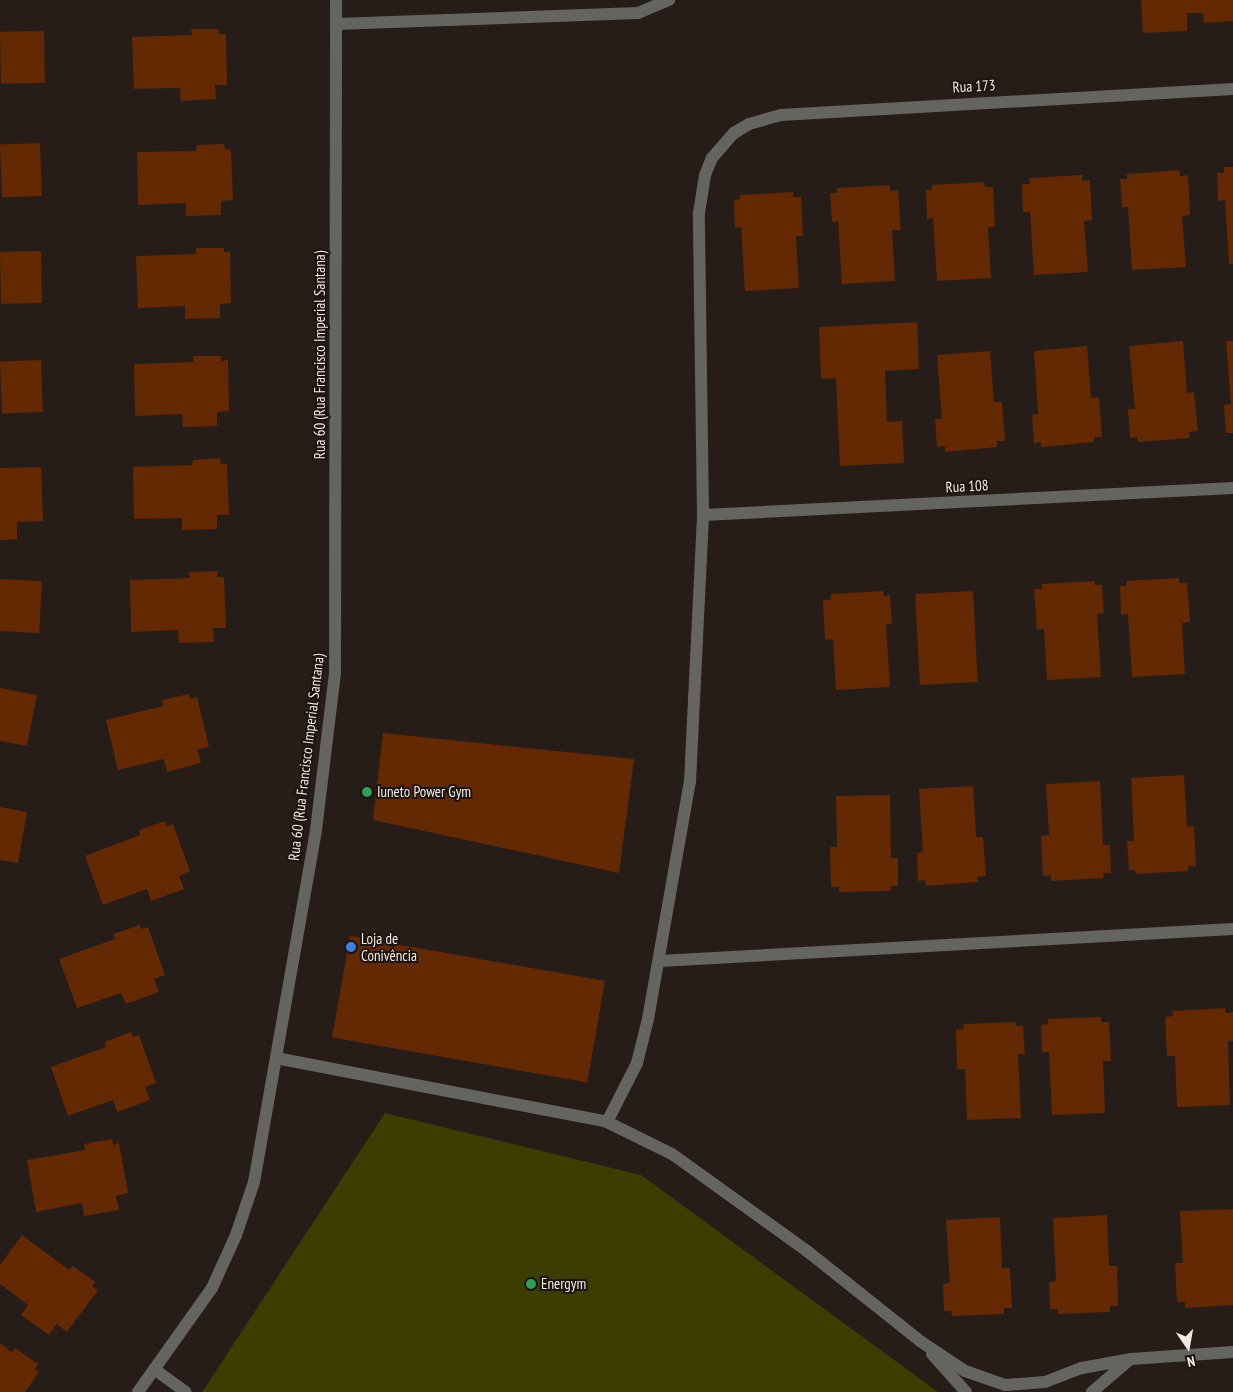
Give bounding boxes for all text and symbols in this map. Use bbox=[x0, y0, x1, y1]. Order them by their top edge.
street label: Rua 173 bbox=[952, 76, 996, 96]
street label: Rua 60 (Rua Francisco Imperial Santana) bbox=[311, 251, 329, 459]
street label: Rua 108 bbox=[945, 476, 989, 496]
street label: Rua 60 (Rua Francisco Imperial Santana) bbox=[284, 652, 328, 862]
place label: Iuneto Power Gym bbox=[377, 783, 471, 801]
marker: Iuneto Power Gym bbox=[361, 786, 373, 798]
place label: Loja de Conivência bbox=[361, 929, 417, 964]
marker: Loja de Conivência bbox=[345, 941, 357, 953]
place label: Energym bbox=[541, 1275, 586, 1293]
marker: Energym bbox=[525, 1278, 537, 1290]
north arrow bbox=[1163, 1322, 1213, 1372]
text: N bbox=[1186, 1352, 1197, 1371]

